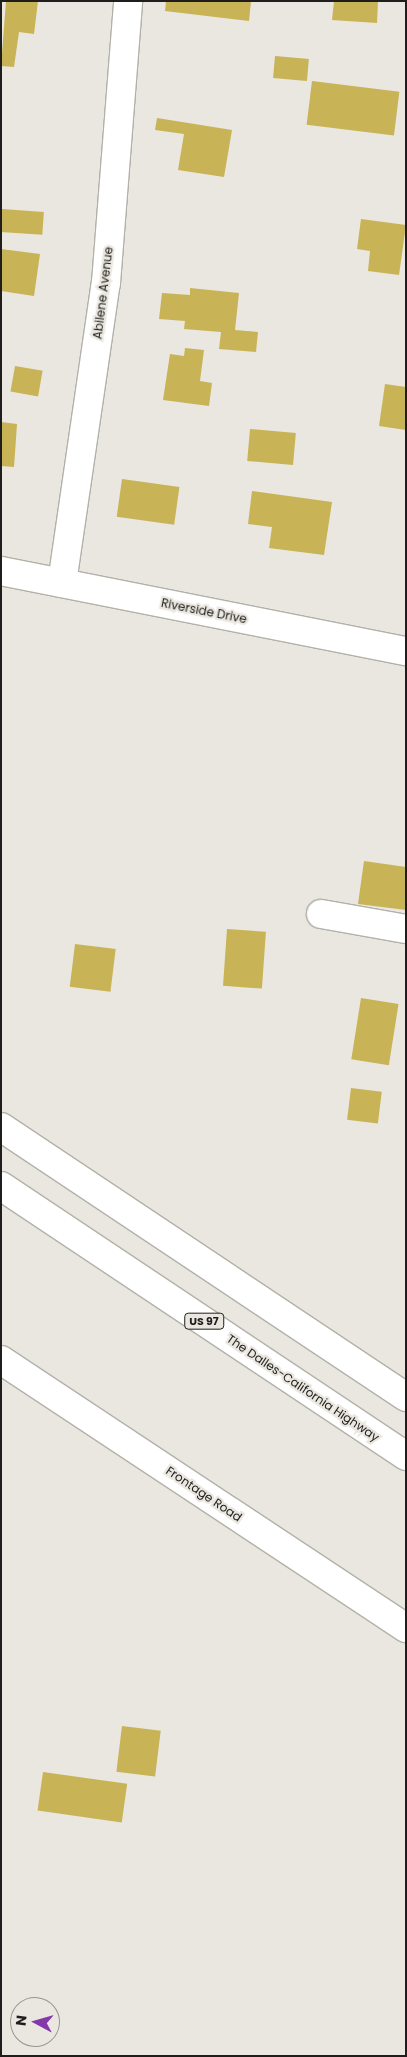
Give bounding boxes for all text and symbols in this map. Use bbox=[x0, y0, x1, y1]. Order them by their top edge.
street label: Abilene Avenue bbox=[90, 246, 116, 340]
street label: Riverside Drive bbox=[160, 596, 248, 626]
road number: US 97 bbox=[184, 1312, 224, 1330]
street label: The Dalles-California Highway bbox=[224, 1332, 382, 1444]
street label: Frontage Road bbox=[163, 1463, 245, 1525]
north arrow bbox=[10, 1997, 60, 2047]
text: N bbox=[11, 2014, 32, 2027]

